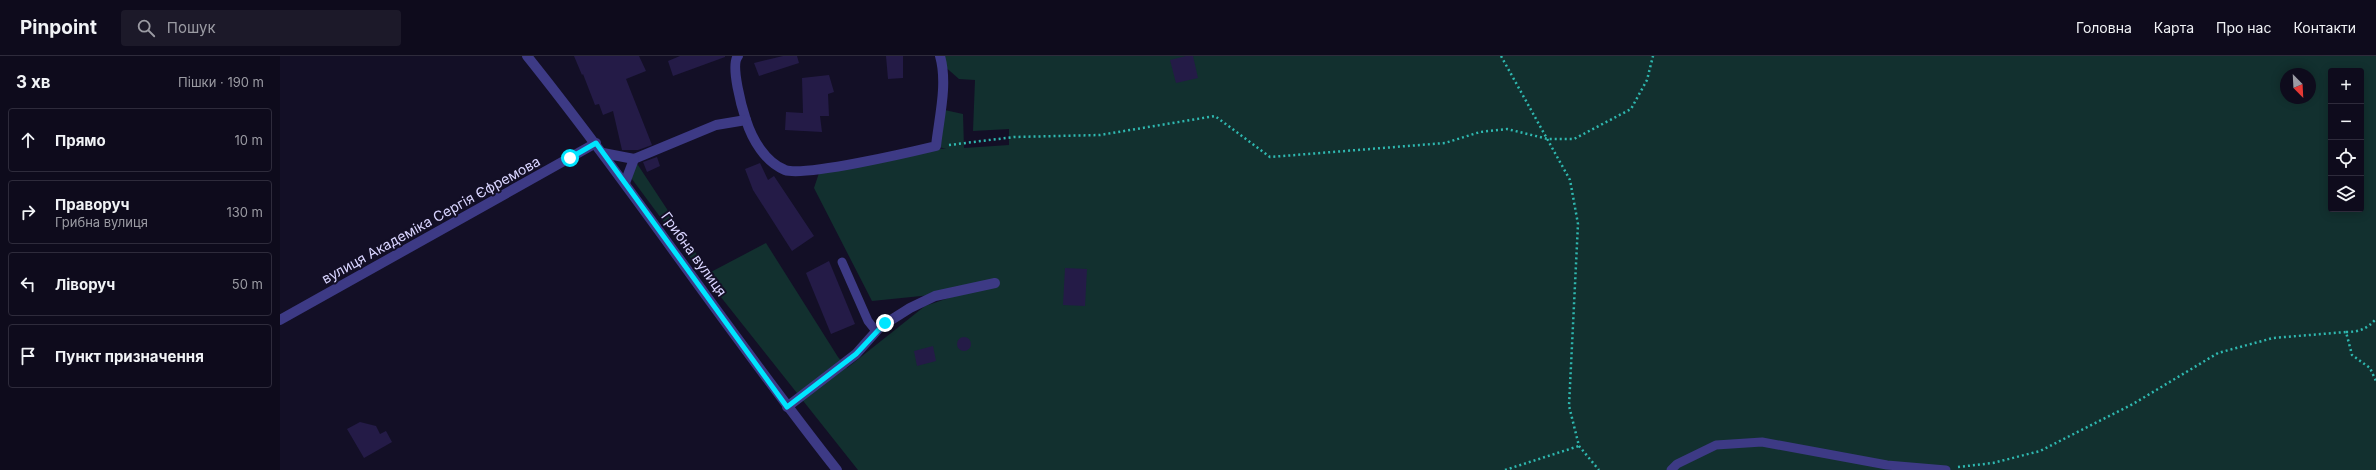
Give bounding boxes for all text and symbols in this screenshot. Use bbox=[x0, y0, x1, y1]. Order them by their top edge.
search box bbox=[121, 10, 401, 46]
text: Pinpoint bbox=[20, 16, 97, 39]
icon: search bbox=[135, 17, 157, 39]
text: Пошук bbox=[167, 18, 216, 37]
text: Головна bbox=[2076, 19, 2132, 36]
text: Карта bbox=[2154, 19, 2194, 36]
text: Про нас bbox=[2216, 19, 2271, 36]
text: Контакти bbox=[2293, 19, 2356, 36]
north arrow bbox=[2280, 68, 2316, 104]
map controls bbox=[2328, 68, 2364, 212]
button: + bbox=[2328, 68, 2364, 104]
text: 3 хв bbox=[16, 72, 51, 92]
text: Пішки · 190 m bbox=[178, 74, 264, 90]
button: − bbox=[2328, 104, 2364, 140]
icon: ahead bbox=[17, 129, 39, 151]
text: Прямо bbox=[55, 131, 106, 150]
text: 10 m bbox=[234, 132, 263, 148]
button: locate bbox=[2328, 140, 2364, 176]
route start bbox=[561, 149, 579, 167]
street label: вулиця Академіка Сергія Єфремова bbox=[319, 152, 543, 287]
button: layers bbox=[2328, 176, 2364, 212]
text: Праворуч bbox=[55, 195, 129, 214]
icon: right bbox=[17, 201, 39, 223]
text: 130 m bbox=[226, 204, 263, 220]
street label: Грибна вулиця bbox=[658, 208, 731, 299]
text: Грибна вулиця bbox=[55, 214, 148, 230]
icon: left bbox=[17, 273, 39, 295]
text: Ліворуч bbox=[55, 275, 115, 294]
text: 50 m bbox=[232, 276, 263, 292]
route end bbox=[876, 314, 894, 332]
icon: arrive bbox=[17, 345, 39, 367]
text: Пункт призначення bbox=[55, 347, 204, 366]

